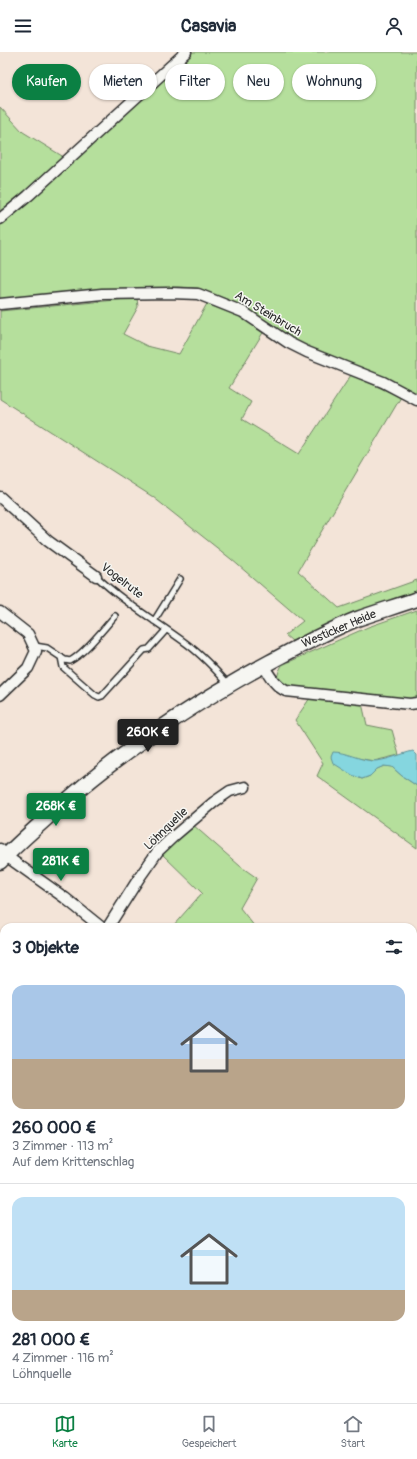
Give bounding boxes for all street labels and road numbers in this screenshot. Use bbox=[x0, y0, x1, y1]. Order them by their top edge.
street label: Am Steinbruch bbox=[232, 288, 304, 340]
street label: Vogelrute bbox=[98, 560, 146, 602]
street label: Westicker Heide bbox=[299, 607, 379, 651]
street label: Löhnquelle bbox=[141, 804, 191, 853]

